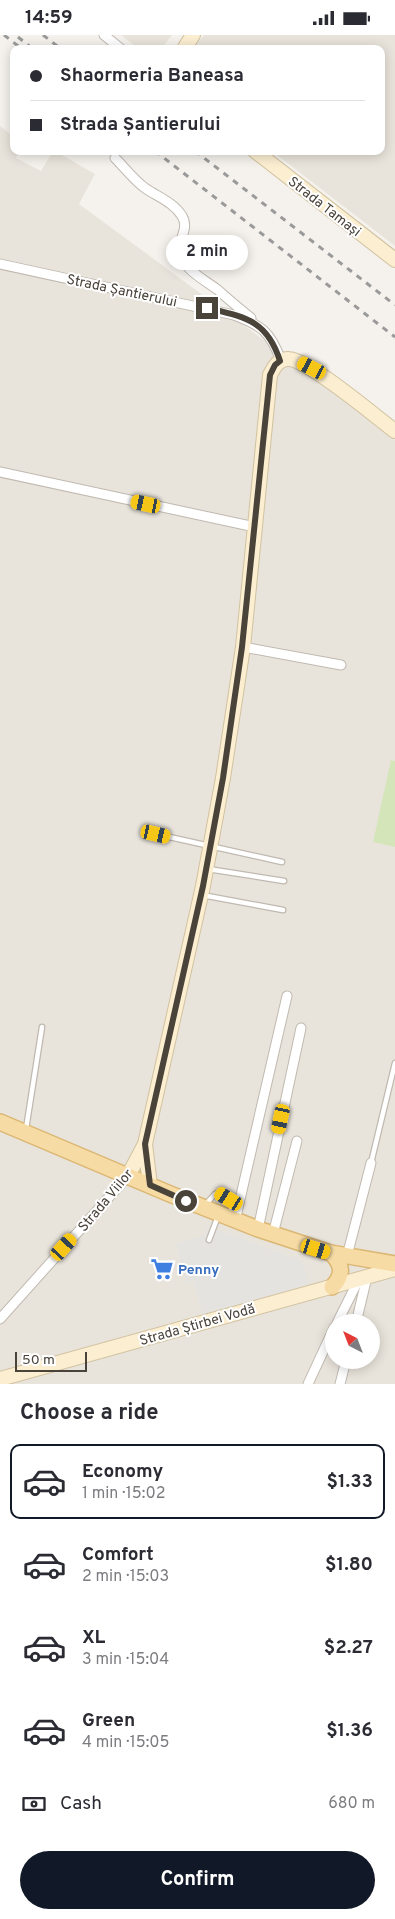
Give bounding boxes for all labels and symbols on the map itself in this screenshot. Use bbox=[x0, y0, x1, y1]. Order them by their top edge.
street label: Strada Tamași bbox=[284, 173, 364, 241]
callout: 2 min bbox=[166, 235, 248, 271]
street label: Strada Șantierului bbox=[65, 271, 178, 311]
route end bbox=[196, 297, 218, 319]
car bbox=[295, 355, 328, 381]
car bbox=[129, 494, 162, 514]
car bbox=[139, 823, 172, 845]
car bbox=[270, 1103, 291, 1135]
street label: Strada Viilor bbox=[75, 1166, 138, 1236]
car bbox=[212, 1185, 245, 1213]
route start bbox=[175, 1190, 197, 1212]
car bbox=[48, 1231, 79, 1263]
car bbox=[299, 1237, 332, 1261]
supermarket icon: Penny bbox=[149, 1256, 175, 1282]
place label: Penny bbox=[178, 1262, 219, 1279]
street label: Strada Știrbei Vodă bbox=[138, 1301, 257, 1350]
north arrow bbox=[325, 1314, 380, 1369]
scale bar bbox=[15, 1349, 88, 1372]

